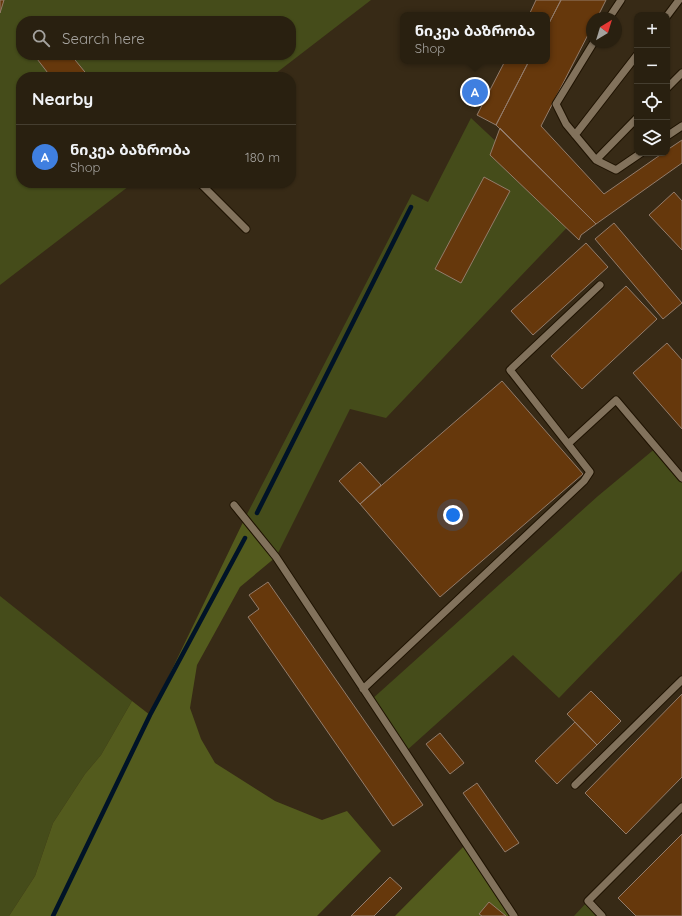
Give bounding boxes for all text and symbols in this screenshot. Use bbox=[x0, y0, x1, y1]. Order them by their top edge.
popup bbox=[400, 12, 550, 64]
north arrow bbox=[586, 12, 622, 48]
map controls bbox=[634, 12, 670, 156]
button: + bbox=[634, 12, 670, 48]
search box bbox=[16, 16, 296, 60]
text: ნიკეა ბაზრობა bbox=[415, 21, 535, 40]
icon: search bbox=[30, 27, 52, 49]
text: Search here bbox=[62, 29, 145, 48]
text: Shop bbox=[415, 40, 445, 56]
button: − bbox=[634, 48, 670, 84]
pin: A bbox=[462, 77, 488, 107]
button: locate bbox=[634, 84, 670, 120]
text: Nearby bbox=[32, 88, 93, 109]
button: layers bbox=[634, 120, 670, 156]
text: ნიკეა ბაზრობა bbox=[70, 140, 191, 159]
text: A bbox=[41, 149, 49, 165]
text: 180 m bbox=[245, 149, 280, 165]
text: Shop bbox=[70, 159, 100, 175]
your location bbox=[443, 505, 463, 525]

